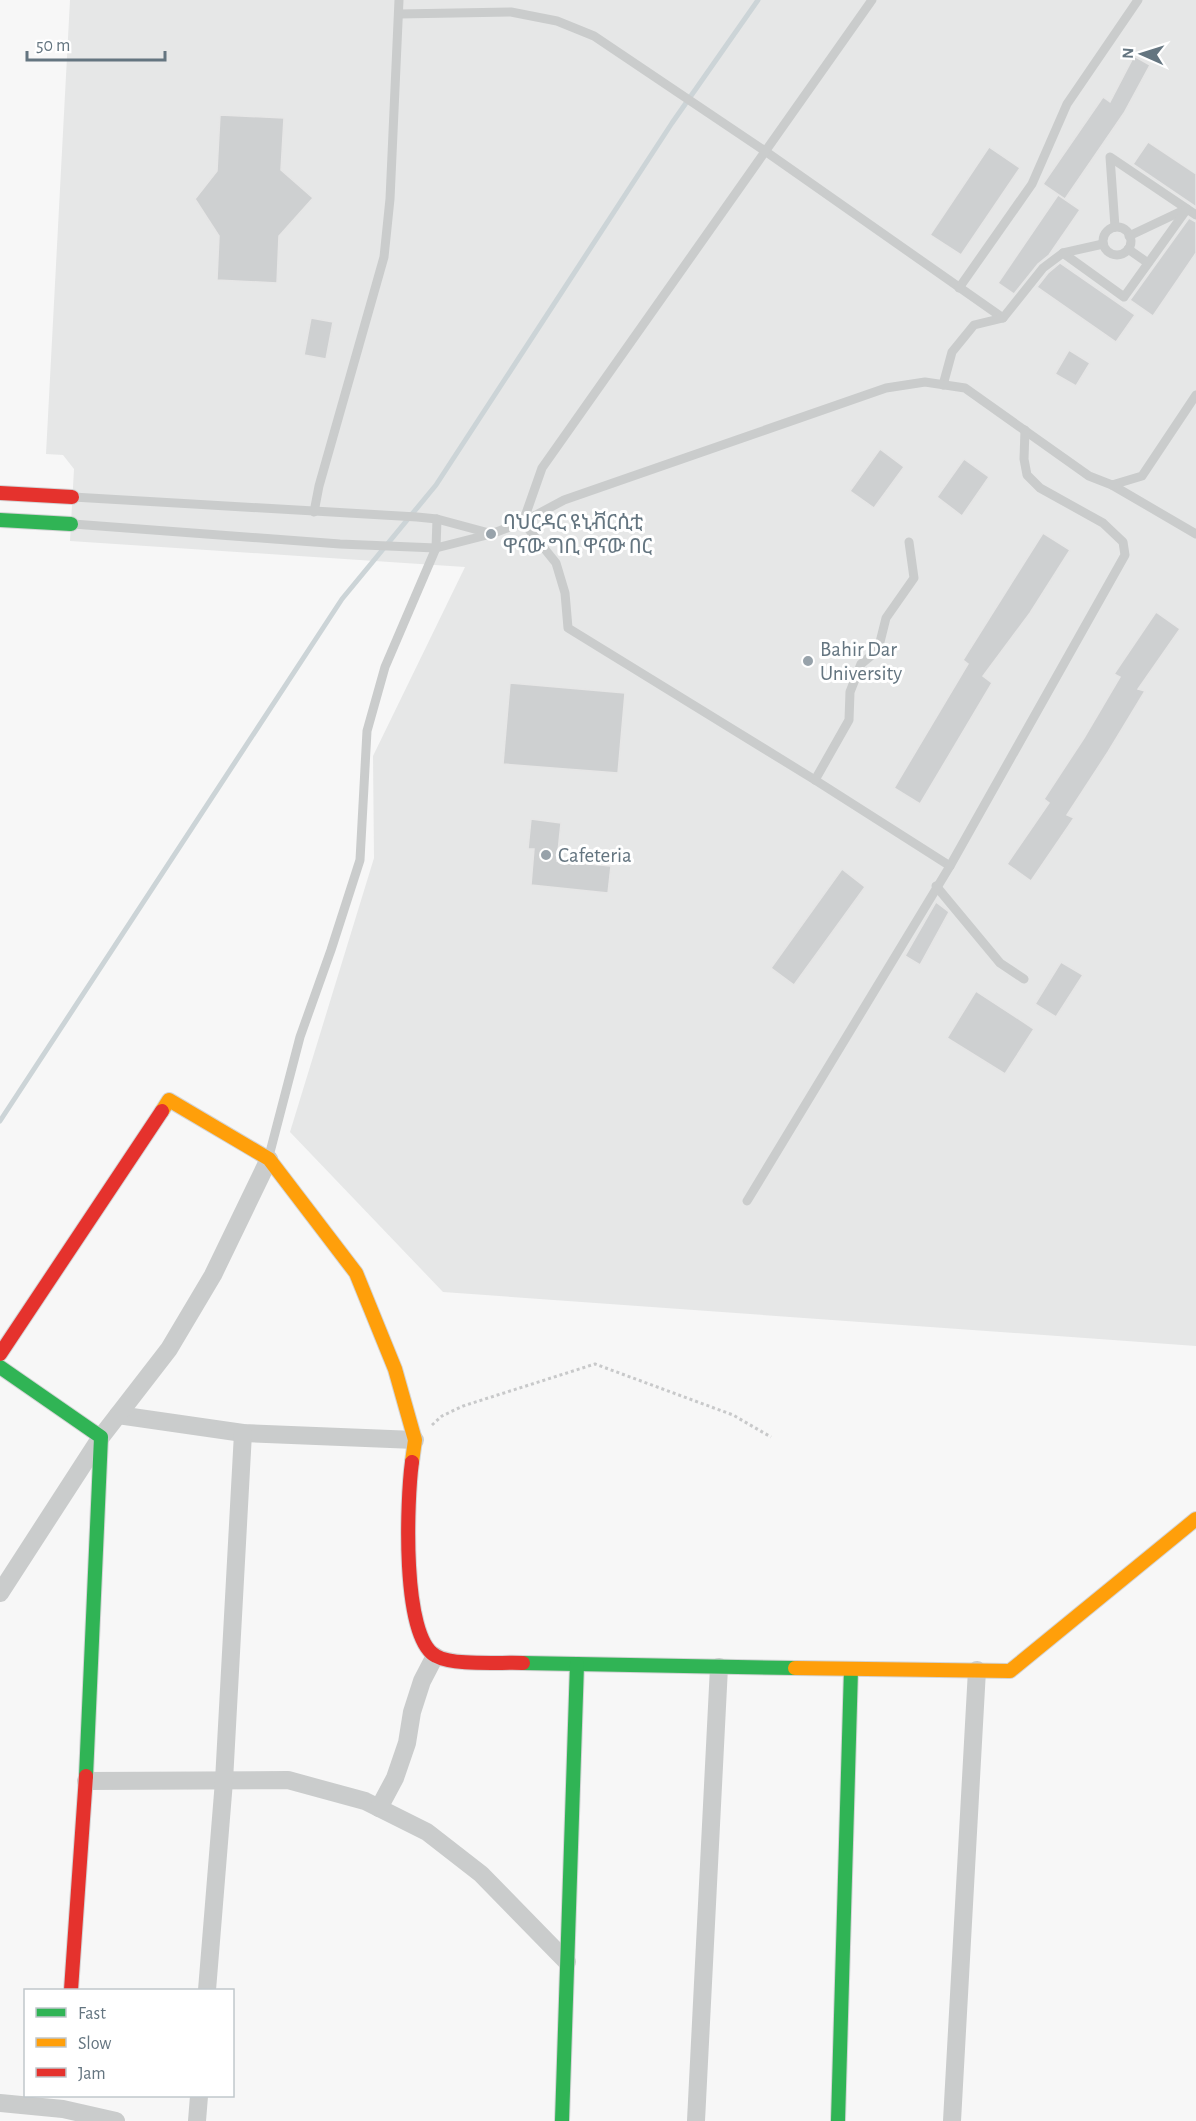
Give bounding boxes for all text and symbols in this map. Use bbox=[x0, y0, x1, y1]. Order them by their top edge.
scale bar bbox=[27, 24, 165, 62]
north arrow bbox=[1112, 24, 1172, 84]
text: 50 m bbox=[36, 37, 70, 55]
text: N bbox=[1120, 47, 1136, 59]
place label: ባህርዳር ዩኒቭርሲቲ ዋናው ግቢ ዋናው በር bbox=[503, 511, 653, 557]
marker: ባህርዳር ዩኒቭርሲቲ ዋናው ግቢ ዋናው በር bbox=[484, 527, 498, 541]
place label: Bahir Dar University bbox=[820, 639, 902, 684]
marker: Bahir Dar University bbox=[801, 654, 815, 668]
place label: Cafeteria bbox=[558, 845, 632, 866]
marker: Cafeteria bbox=[539, 848, 553, 862]
legend bbox=[24, 1989, 234, 2097]
text: Fast bbox=[78, 2005, 106, 2023]
text: Slow bbox=[78, 2035, 111, 2053]
text: Jam bbox=[78, 2065, 106, 2083]

